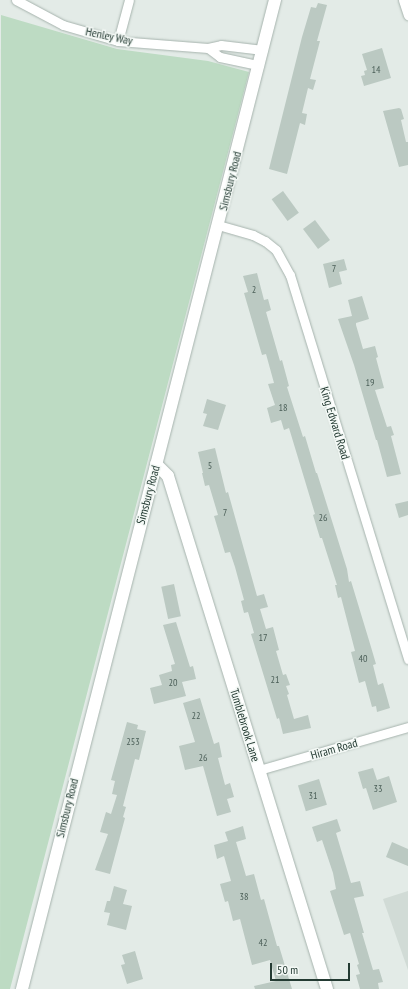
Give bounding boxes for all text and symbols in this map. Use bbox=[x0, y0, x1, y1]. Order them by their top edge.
street label: Henley Way bbox=[84, 24, 134, 48]
house number: 14 bbox=[372, 64, 380, 76]
street label: Simsbury Road bbox=[216, 150, 244, 212]
house number: 7 bbox=[332, 263, 336, 275]
house number: 2 bbox=[252, 284, 256, 296]
house number: 19 bbox=[366, 377, 374, 389]
street label: King Edward Road bbox=[317, 385, 353, 461]
house number: 18 bbox=[279, 402, 287, 414]
house number: 5 bbox=[208, 460, 212, 472]
street label: Simsbury Road bbox=[133, 464, 163, 526]
house number: 7 bbox=[223, 507, 227, 519]
house number: 26 bbox=[319, 512, 327, 524]
house number: 17 bbox=[259, 632, 267, 644]
house number: 40 bbox=[359, 653, 367, 665]
house number: 21 bbox=[271, 674, 279, 686]
house number: 20 bbox=[169, 677, 177, 689]
street label: Tumblebrook Lane bbox=[227, 686, 263, 764]
house number: 22 bbox=[192, 710, 200, 722]
street label: Hiram Road bbox=[309, 735, 359, 763]
house number: 253 bbox=[126, 736, 140, 748]
house number: 26 bbox=[199, 752, 207, 764]
street label: Simsbury Road bbox=[53, 777, 81, 839]
house number: 33 bbox=[374, 783, 382, 795]
house number: 31 bbox=[309, 790, 317, 802]
house number: 38 bbox=[240, 891, 248, 903]
house number: 42 bbox=[259, 937, 267, 949]
scale bar bbox=[272, 955, 352, 981]
text: 50 m bbox=[277, 962, 298, 977]

